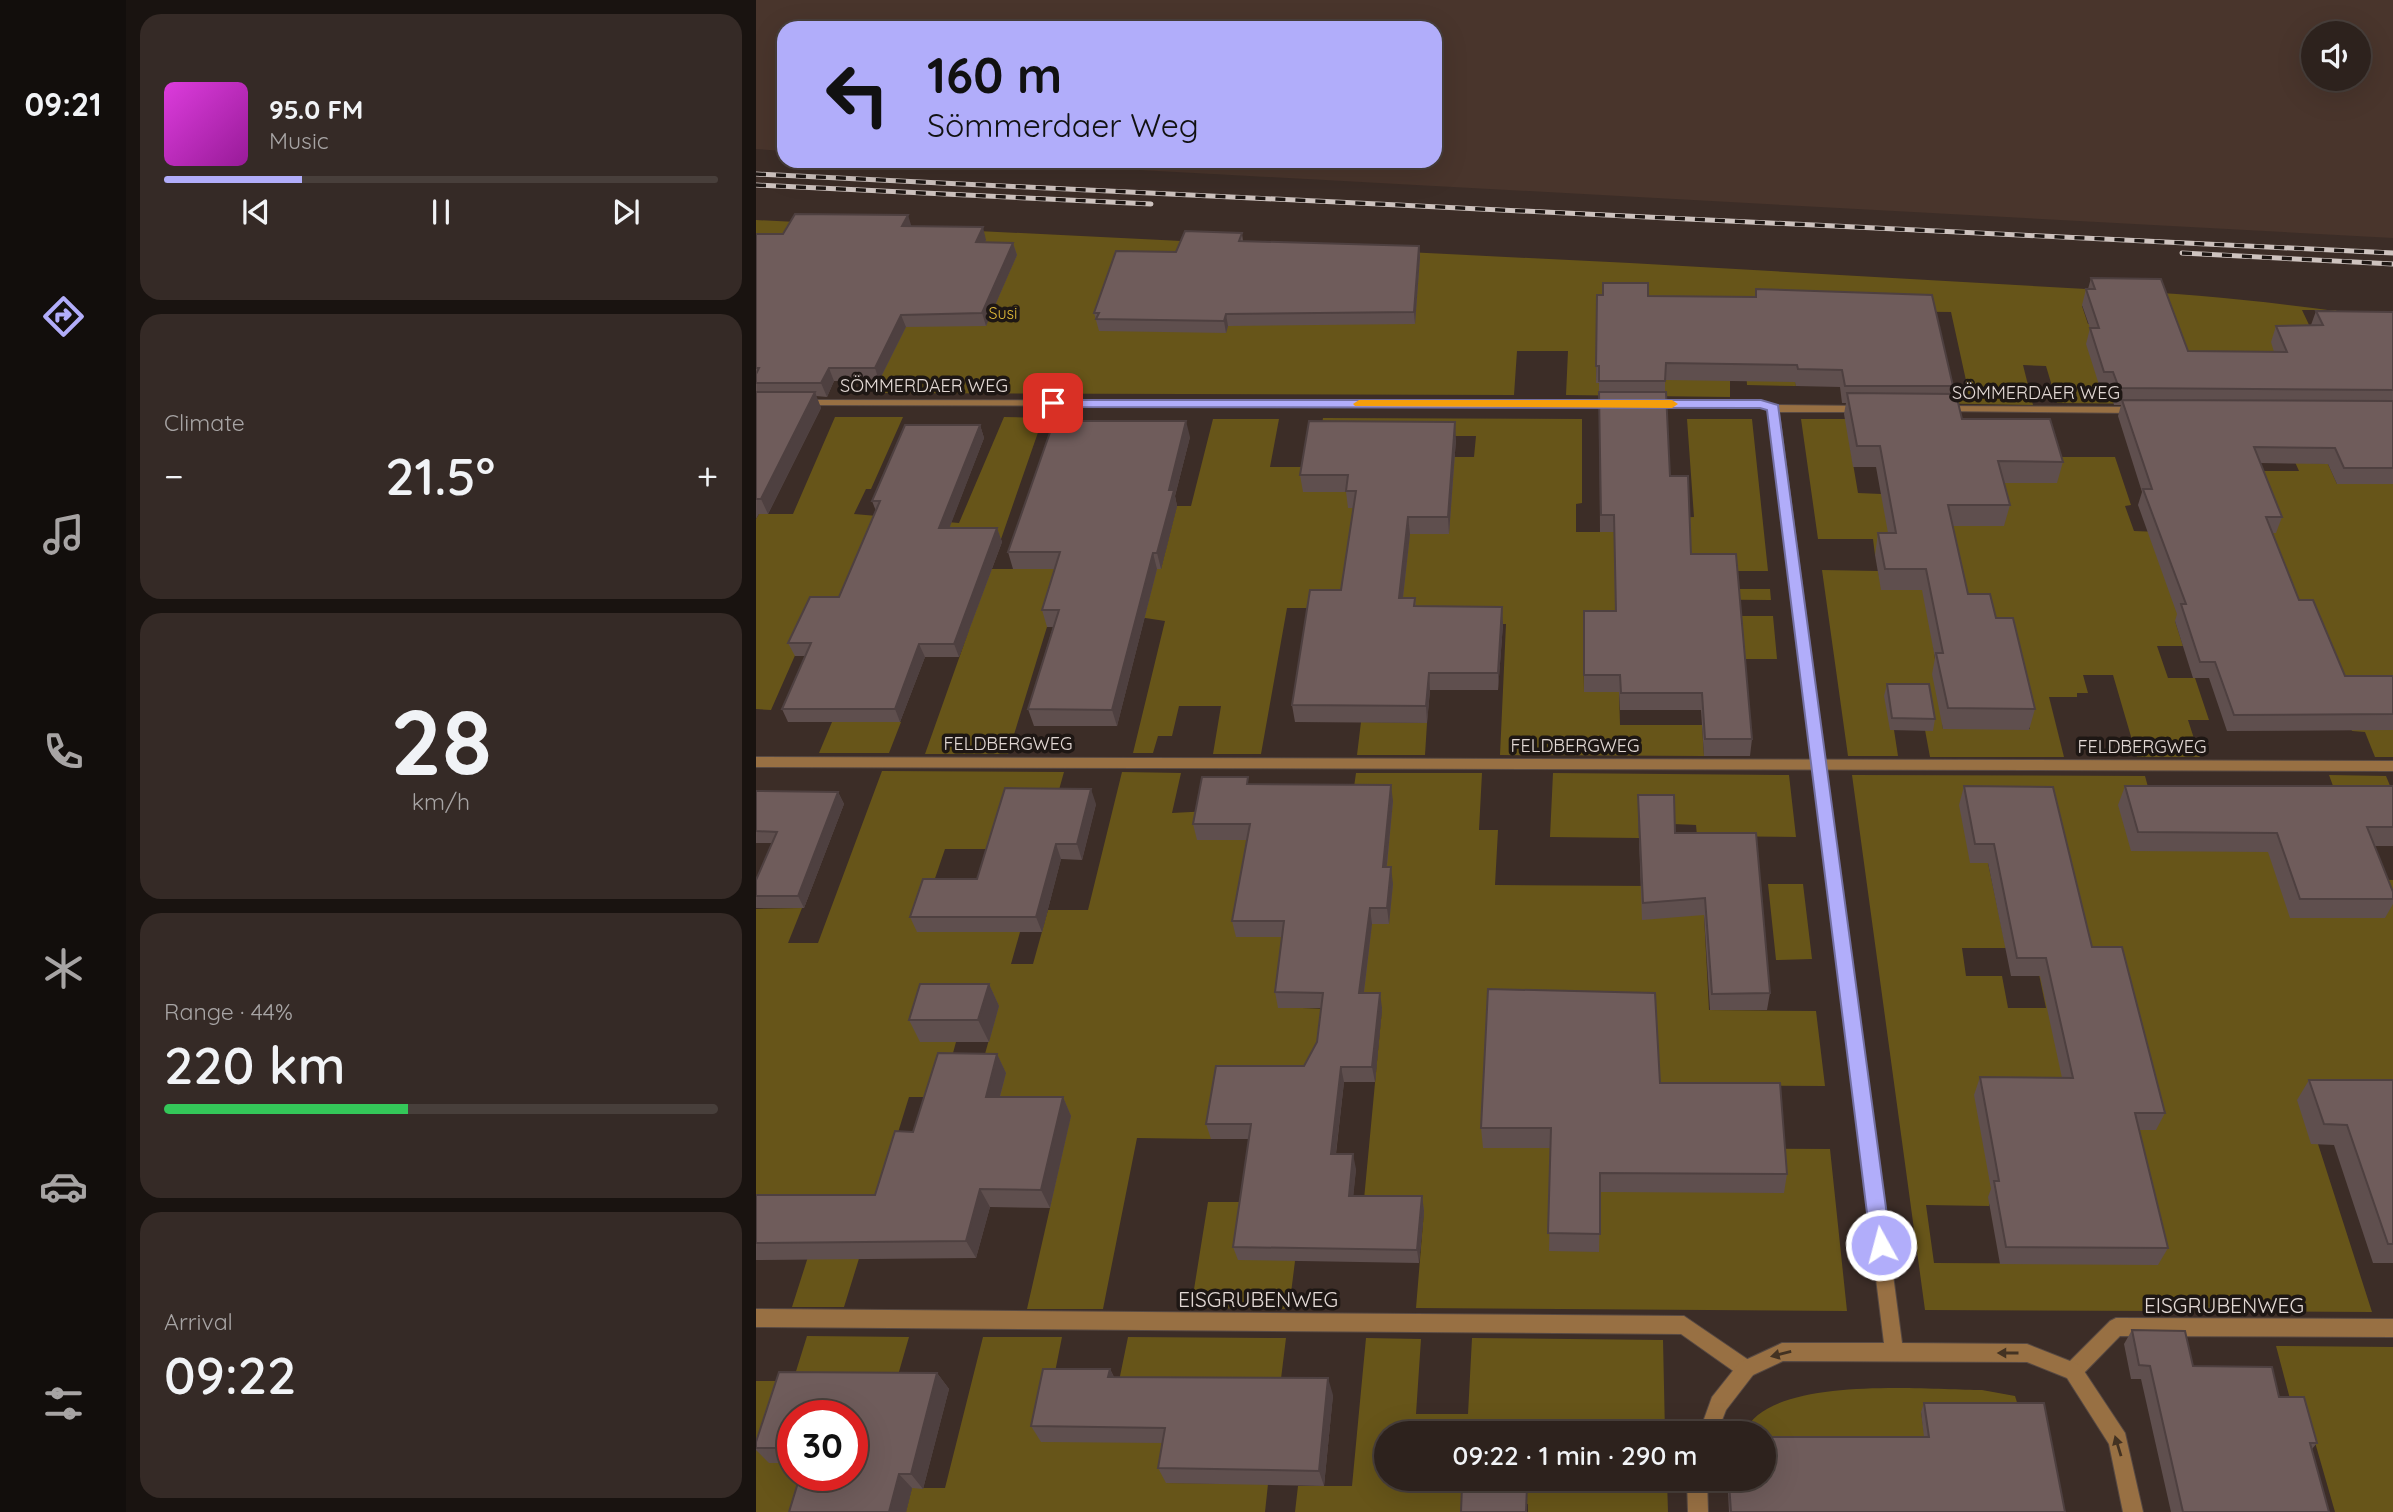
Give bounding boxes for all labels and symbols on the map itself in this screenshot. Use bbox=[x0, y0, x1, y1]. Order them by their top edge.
park label: Susi bbox=[988, 303, 1018, 323]
pin bbox=[1023, 373, 1083, 433]
street label: SÖMMERDAER WEG bbox=[840, 374, 1008, 397]
street label: SÖMMERDAER WEG bbox=[1952, 381, 2120, 404]
street label: FELDBERGWEG bbox=[943, 732, 1073, 755]
street label: FELDBERGWEG bbox=[1510, 734, 1640, 757]
street label: FELDBERGWEG bbox=[2077, 735, 2207, 758]
position arrow bbox=[1844, 1208, 1918, 1282]
street label: EISGRUBENWEG bbox=[1178, 1286, 1338, 1312]
street label: EISGRUBENWEG bbox=[2144, 1292, 2304, 1318]
one-way arrow bbox=[1997, 1347, 2019, 1359]
one-way arrow bbox=[1770, 1349, 1792, 1360]
speed limit sign: 30 bbox=[777, 1400, 868, 1491]
one-way arrow bbox=[2112, 1435, 2123, 1456]

